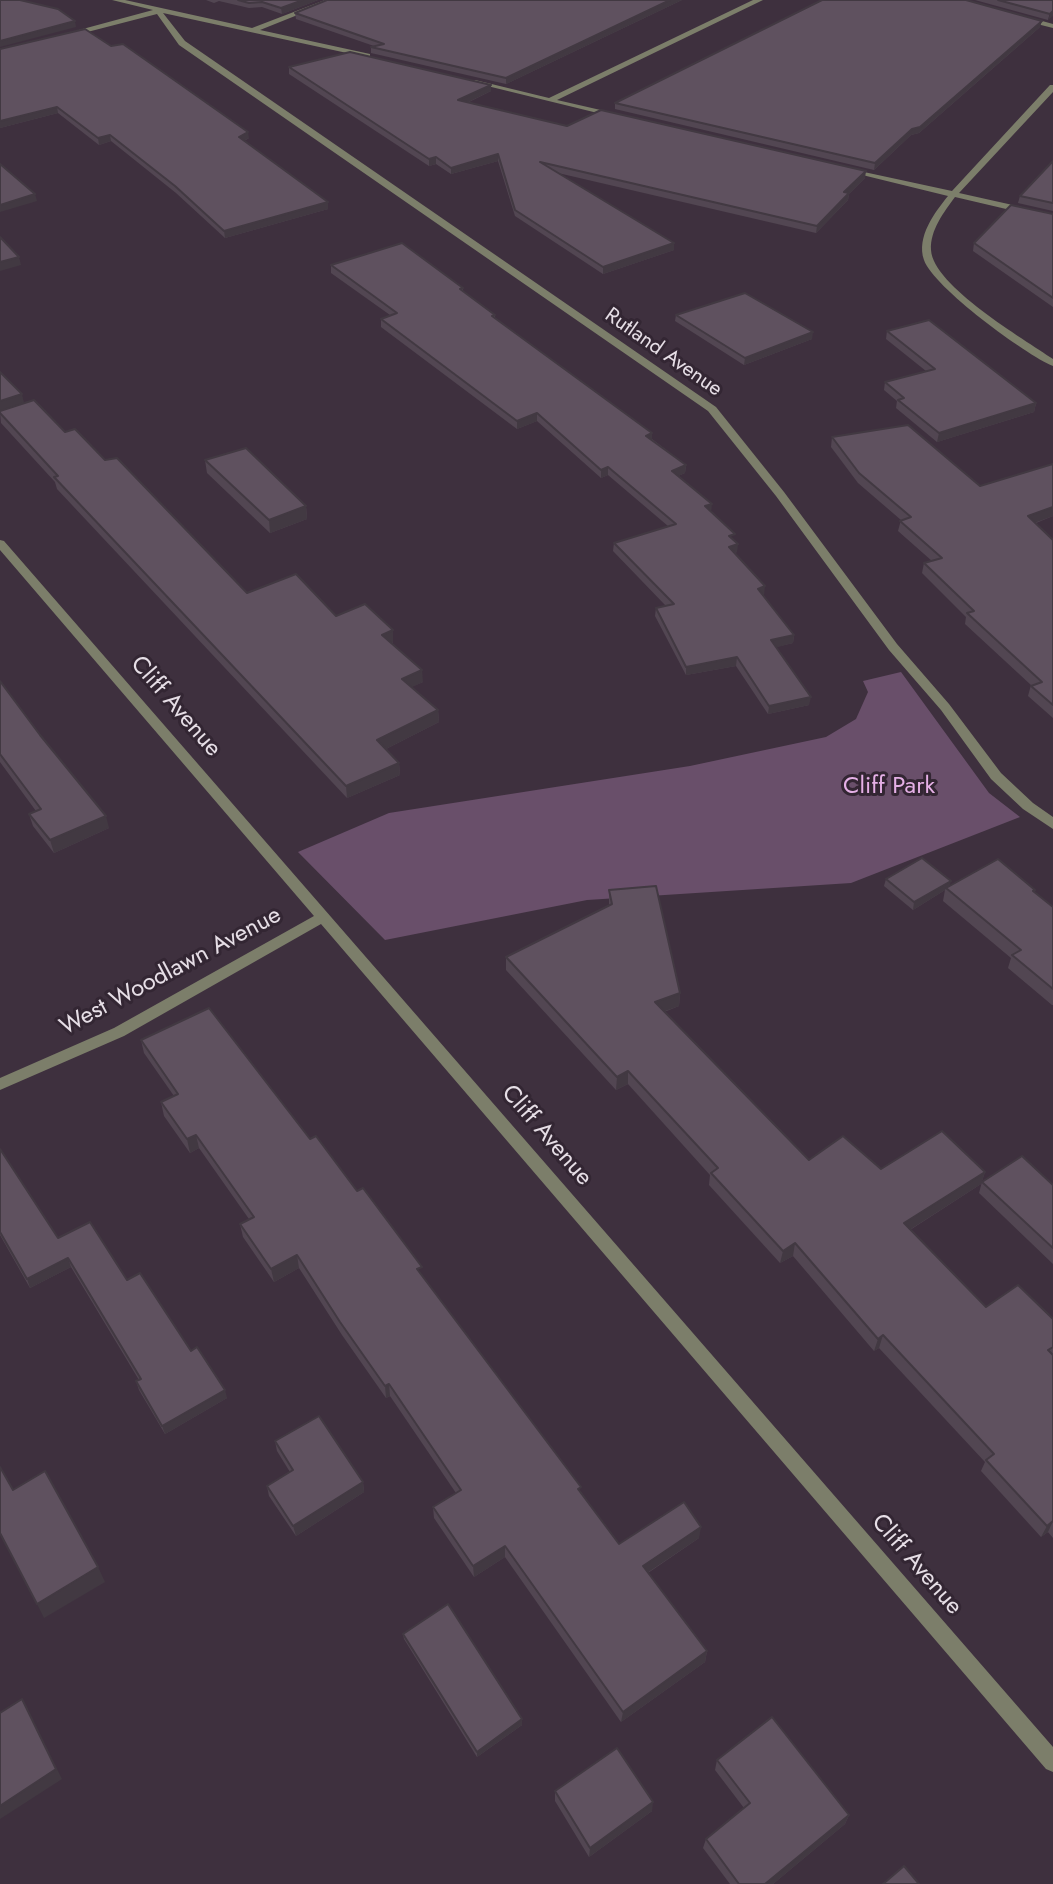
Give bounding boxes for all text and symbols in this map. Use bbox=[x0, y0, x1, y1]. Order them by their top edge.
street label: Rutland Avenue bbox=[599, 303, 727, 403]
street label: Cliff Avenue bbox=[123, 651, 227, 763]
park label: Cliff Park bbox=[843, 773, 935, 801]
street label: West Woodlawn Avenue bbox=[55, 901, 287, 1043]
street label: Cliff Avenue bbox=[494, 1080, 598, 1192]
street label: Cliff Avenue bbox=[864, 1509, 968, 1621]

